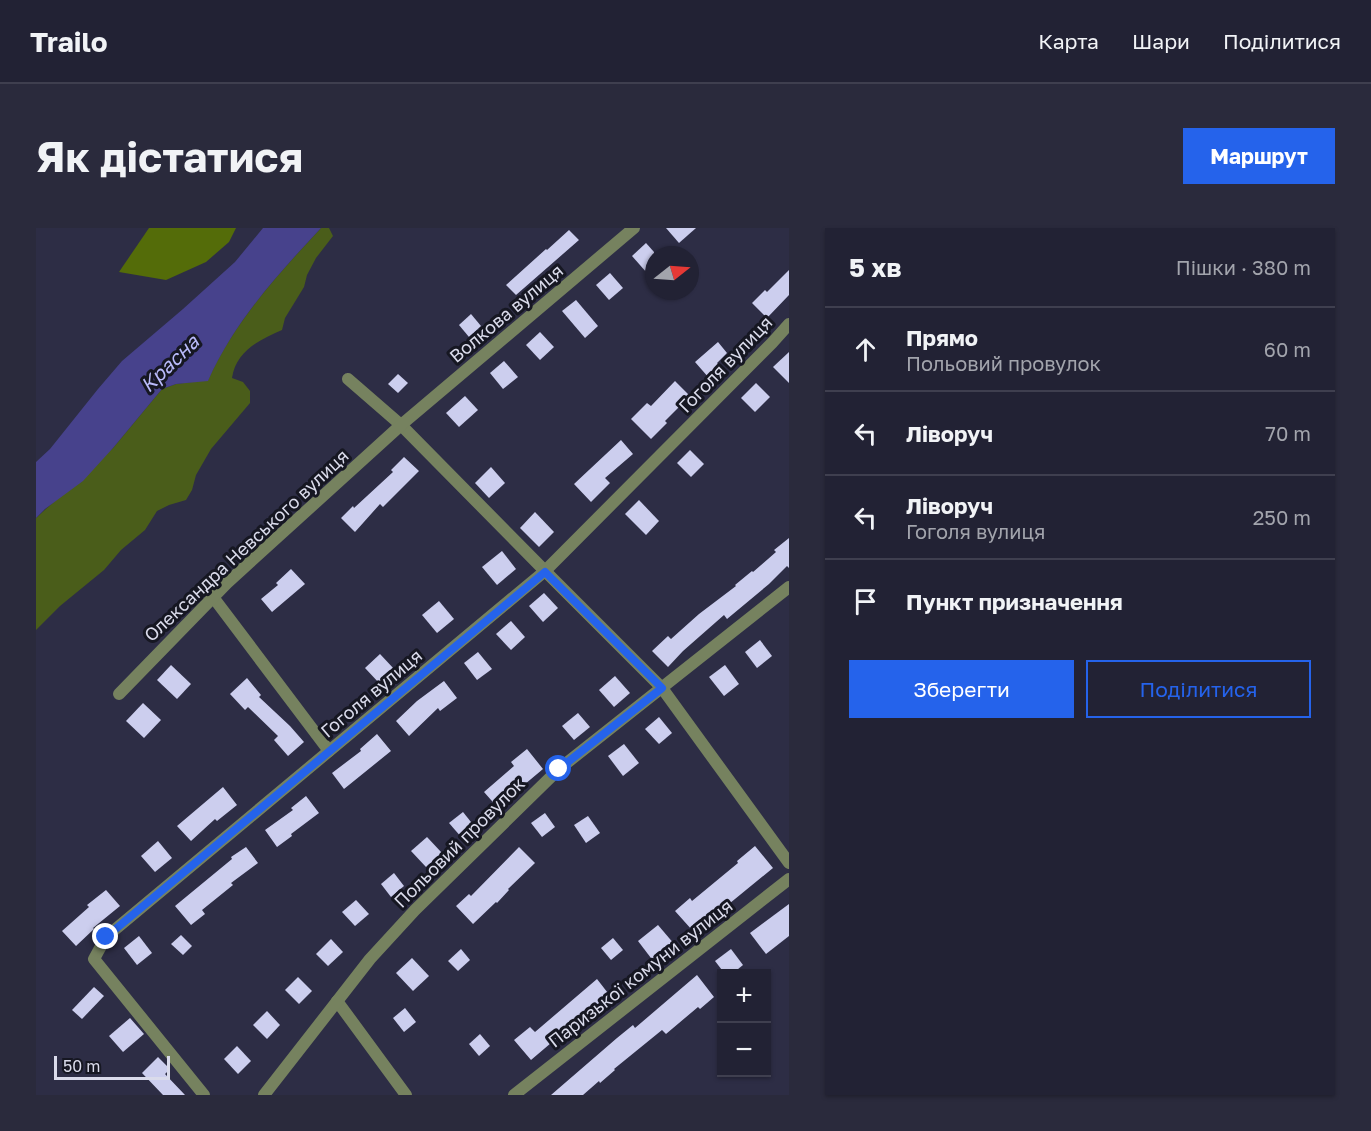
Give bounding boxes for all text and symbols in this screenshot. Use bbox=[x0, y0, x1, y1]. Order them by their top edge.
text: Trailo bbox=[30, 25, 108, 58]
text: Карта bbox=[1038, 28, 1099, 54]
text: Шари bbox=[1132, 28, 1190, 54]
text: Поділитися bbox=[1223, 28, 1341, 54]
button: Маршрут bbox=[1183, 128, 1335, 184]
text: Як дістатися bbox=[36, 131, 303, 181]
north arrow bbox=[645, 246, 699, 300]
text: 5 хв bbox=[849, 252, 902, 283]
text: Пішки · 380 m bbox=[1176, 255, 1311, 279]
street label: Волкова вулиця bbox=[445, 259, 567, 367]
street label: Гоголя вулиця bbox=[673, 311, 777, 417]
text: Прямо bbox=[906, 324, 978, 351]
water label: Красна bbox=[135, 329, 204, 397]
icon: ahead bbox=[849, 333, 882, 366]
text: 60 m bbox=[1264, 337, 1311, 361]
text: Польовий провулок bbox=[906, 351, 1101, 375]
icon: left bbox=[849, 417, 882, 450]
text: Ліворуч bbox=[906, 420, 993, 447]
text: 70 m bbox=[1265, 421, 1311, 445]
street label: Олександра Невського вулиця bbox=[139, 444, 353, 646]
text: Ліворуч bbox=[906, 492, 993, 519]
icon: left bbox=[849, 501, 882, 534]
text: 250 m bbox=[1253, 505, 1311, 529]
text: Гоголя вулиця bbox=[906, 519, 1046, 543]
icon: arrive bbox=[849, 585, 882, 618]
text: Пункт призначення bbox=[906, 588, 1123, 615]
street label: Гоголя вулиця bbox=[316, 644, 426, 742]
button: Зберегти bbox=[849, 660, 1074, 718]
button: Поділитися bbox=[1086, 660, 1311, 718]
route start bbox=[545, 755, 571, 781]
street label: Польовий провулок bbox=[389, 772, 529, 912]
street label: Паризької комуни вулиця bbox=[544, 894, 736, 1052]
route end bbox=[92, 923, 118, 949]
map controls bbox=[717, 969, 771, 1077]
button: + bbox=[717, 969, 771, 1023]
button: − bbox=[717, 1023, 771, 1077]
scale bar bbox=[54, 1053, 170, 1080]
text: 50 m bbox=[63, 1056, 100, 1076]

